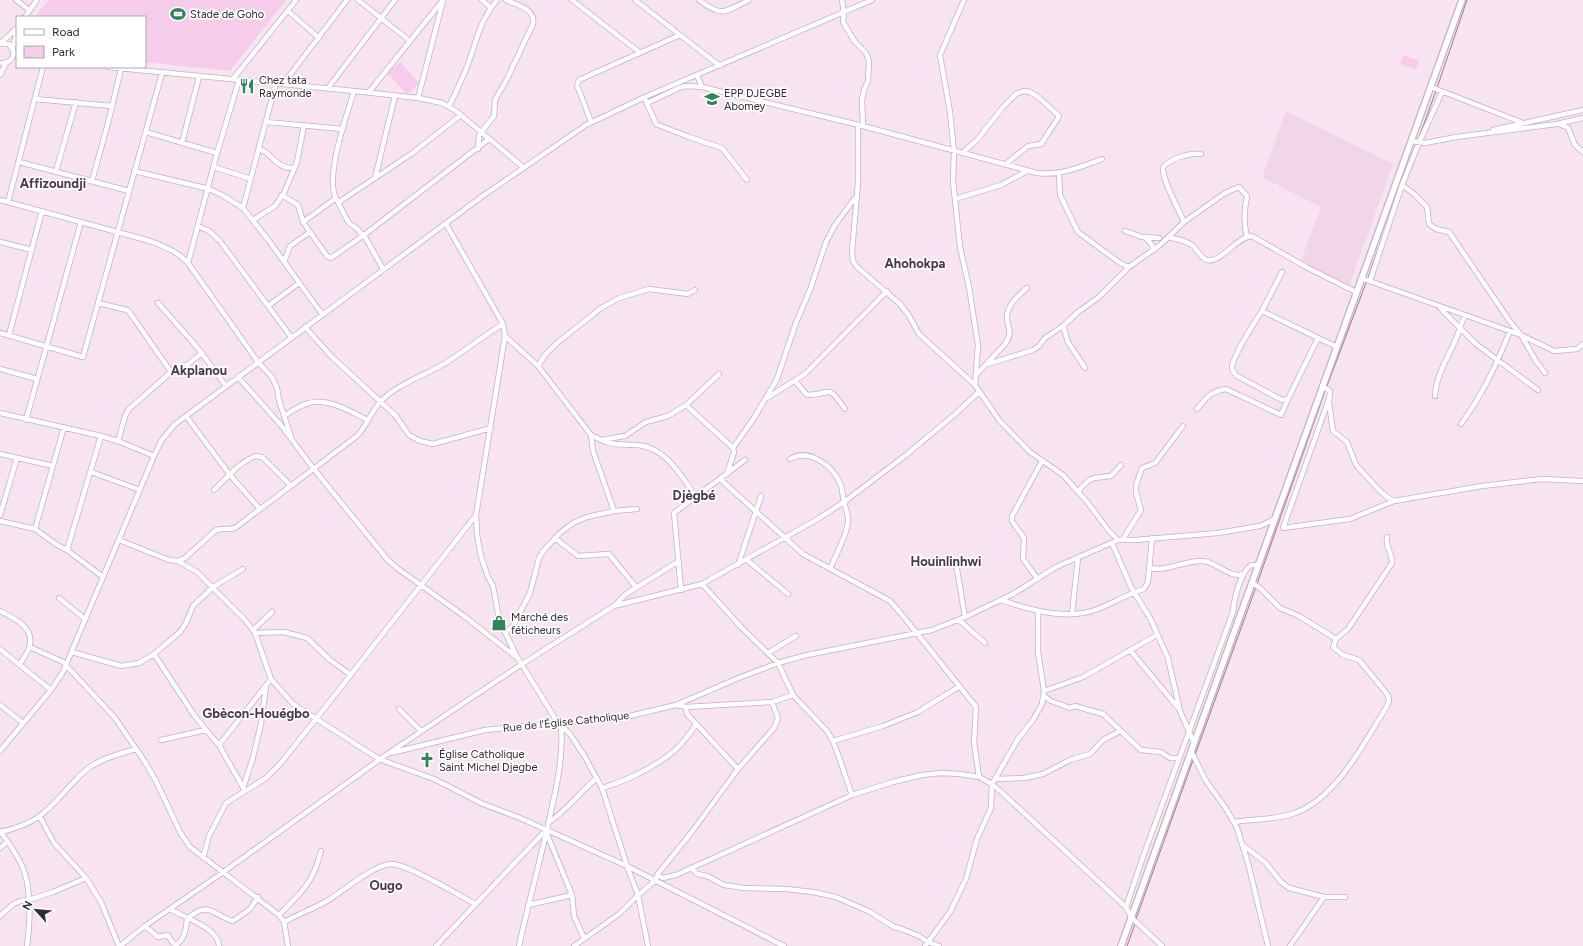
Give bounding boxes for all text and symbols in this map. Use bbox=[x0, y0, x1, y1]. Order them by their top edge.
sports icon: Stade de Goho bbox=[169, 5, 187, 23]
place label: Stade de Goho bbox=[190, 8, 264, 21]
legend bbox=[16, 16, 146, 68]
text: Road bbox=[52, 25, 80, 39]
text: Park bbox=[52, 45, 75, 59]
place label: Chez tata Raymonde bbox=[259, 74, 312, 100]
restaurant icon: Chez tata Raymonde bbox=[238, 77, 256, 95]
place label: EPP DJEGBE Abomey bbox=[724, 87, 787, 113]
school or university icon: EPP DJEGBE Abomey bbox=[703, 90, 721, 108]
district label: Affizoundji bbox=[20, 176, 86, 191]
district label: Ahohokpa bbox=[885, 256, 946, 271]
district label: Akplanou bbox=[171, 363, 227, 378]
district label: Djègbé bbox=[673, 488, 715, 503]
district label: Houinlinhwi bbox=[911, 554, 981, 569]
place label: Marché des féticheurs bbox=[511, 611, 568, 637]
shop icon: Marché des féticheurs bbox=[490, 614, 508, 632]
district label: Gbècon-Houégbo bbox=[202, 706, 310, 721]
street label: Rue de l'Église Catholique bbox=[502, 709, 630, 735]
place label: Église Catholique Saint Michel Djegbe bbox=[439, 748, 537, 774]
church icon: Église Catholique Saint Michel Djegbe bbox=[418, 751, 436, 769]
district label: Ougo bbox=[370, 878, 403, 893]
north arrow bbox=[16, 890, 56, 930]
text: N bbox=[20, 899, 35, 912]

